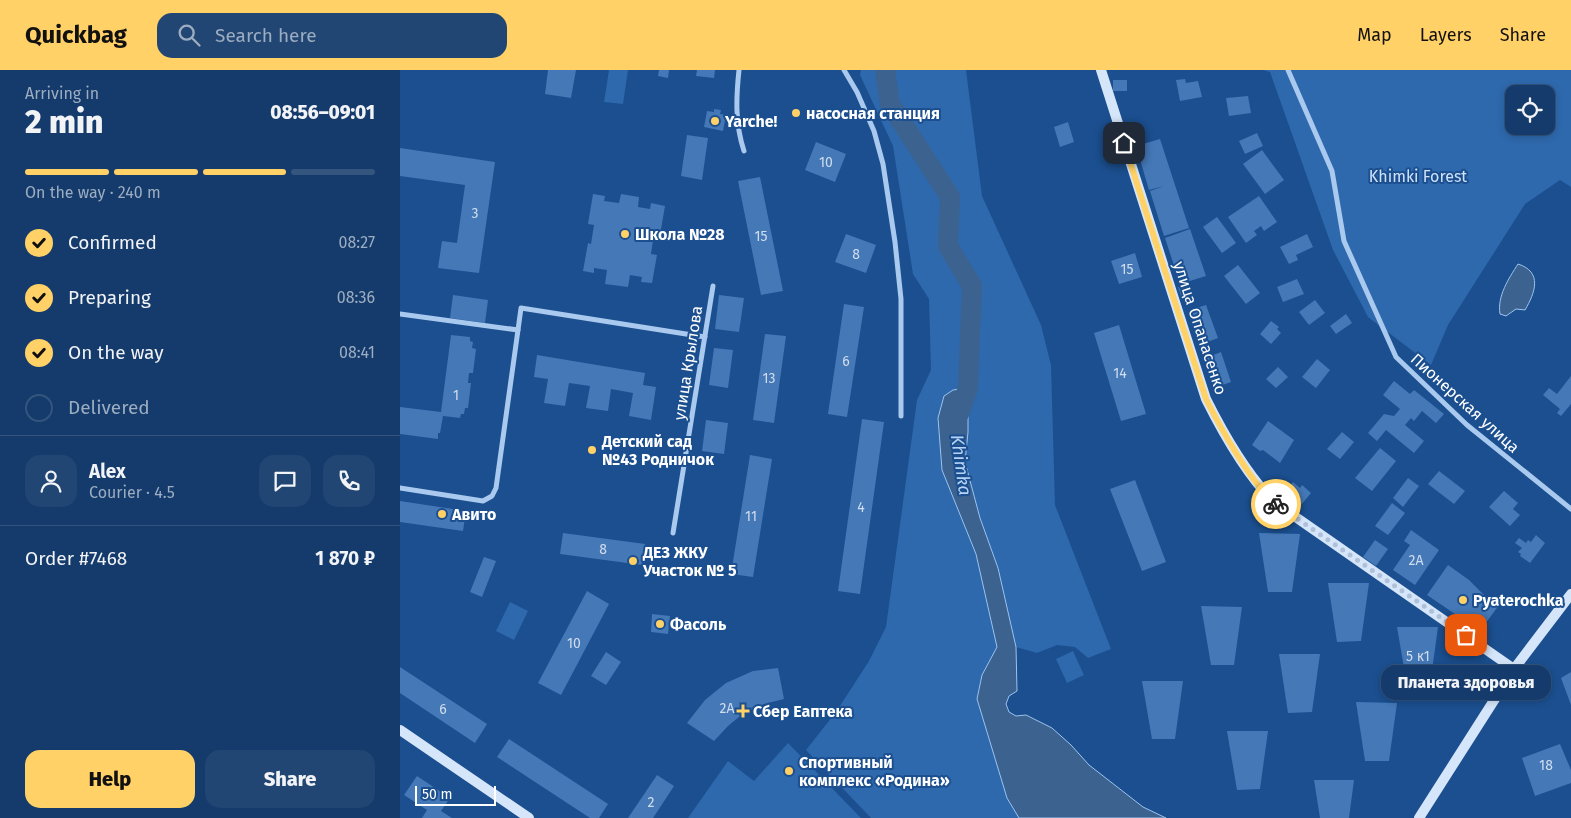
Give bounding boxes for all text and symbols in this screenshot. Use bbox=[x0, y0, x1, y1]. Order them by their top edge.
search box bbox=[157, 13, 507, 58]
text: Quickbag bbox=[25, 21, 127, 49]
icon: search bbox=[175, 21, 203, 49]
text: Search here bbox=[215, 24, 317, 47]
text: Map bbox=[1357, 24, 1392, 46]
text: Layers bbox=[1420, 24, 1472, 46]
text: Share bbox=[1500, 24, 1546, 46]
text: Arriving in bbox=[25, 84, 99, 103]
map controls bbox=[1505, 85, 1555, 135]
button: locate bbox=[1505, 85, 1555, 135]
text: 08:56–09:01 bbox=[270, 101, 375, 124]
text: 2 min bbox=[25, 103, 103, 141]
place label: насосная станция bbox=[806, 104, 940, 123]
marker: насосная станция bbox=[790, 107, 802, 119]
place label: Yarche! bbox=[724, 112, 778, 131]
marker: Yarche! bbox=[709, 115, 721, 127]
pin bbox=[1103, 122, 1145, 164]
icon: home bbox=[1110, 129, 1138, 157]
house number: 10 bbox=[819, 154, 833, 171]
park label: Khimki Forest bbox=[1369, 167, 1467, 186]
text: On the way · 240 m bbox=[25, 183, 161, 202]
house number: 3 bbox=[472, 205, 479, 222]
place label: Школа №28 bbox=[635, 225, 725, 244]
marker: Школа №28 bbox=[619, 228, 631, 240]
house number: 15 bbox=[754, 228, 768, 245]
icon: check bbox=[25, 229, 53, 257]
text: Confirmed bbox=[68, 231, 157, 254]
text: 08:27 bbox=[339, 233, 375, 252]
house number: 8 bbox=[852, 246, 860, 263]
street label: улица Опанасенко bbox=[1169, 259, 1231, 397]
house number: 15 bbox=[1120, 261, 1134, 278]
icon: check bbox=[25, 284, 53, 312]
text: Preparing bbox=[68, 286, 151, 309]
text: 08:36 bbox=[337, 288, 375, 307]
street label: улица Крылова bbox=[670, 304, 706, 422]
icon: check bbox=[25, 339, 53, 367]
text: On the way bbox=[68, 341, 164, 364]
text: 08:41 bbox=[339, 343, 375, 362]
street label: Пионерская улица bbox=[1407, 349, 1523, 457]
house number: 6 bbox=[842, 353, 850, 370]
house number: 14 bbox=[1113, 365, 1127, 382]
house number: 13 bbox=[762, 370, 776, 387]
house number: 1 bbox=[453, 387, 459, 404]
text: Delivered bbox=[68, 396, 150, 419]
place label: Детский сад №43 Родничок bbox=[601, 432, 714, 469]
water label: Khimka bbox=[946, 433, 976, 497]
marker: Детский сад №43 Родничок bbox=[586, 444, 598, 456]
button: person bbox=[25, 455, 77, 507]
button: chat bbox=[259, 455, 311, 507]
button: phone bbox=[323, 455, 375, 507]
text: Alex bbox=[89, 460, 126, 483]
courier bbox=[1251, 479, 1301, 529]
text: Courier · 4.5 bbox=[89, 483, 175, 502]
icon: bike bbox=[1262, 490, 1290, 518]
house number: 4 bbox=[857, 499, 865, 516]
place label: Авито bbox=[451, 505, 496, 524]
marker: Авито bbox=[436, 508, 448, 520]
house number: 11 bbox=[745, 508, 757, 525]
house number: 8 bbox=[599, 541, 607, 558]
place label: ДЕЗ ЖКУ Участок № 5 bbox=[642, 543, 737, 580]
text: Order #7468 bbox=[25, 547, 127, 570]
text: 1 870 ₽ bbox=[315, 547, 375, 570]
house number: 2А bbox=[1409, 552, 1423, 569]
marker: ДЕЗ ЖКУ Участок № 5 bbox=[627, 555, 639, 567]
place label: Pyaterochka bbox=[1473, 591, 1564, 610]
marker: Pyaterochka bbox=[1457, 594, 1469, 606]
pin bbox=[1445, 614, 1487, 656]
place label: Фасоль bbox=[670, 615, 727, 634]
marker: Фасоль bbox=[654, 618, 666, 630]
icon: bag bbox=[1452, 621, 1480, 649]
house number: 10 bbox=[567, 635, 581, 652]
house number: 5 к1 bbox=[1406, 648, 1430, 665]
callout: Планета здоровья bbox=[1381, 665, 1551, 700]
text: Планета здоровья bbox=[1398, 673, 1534, 692]
house number: 2А bbox=[720, 700, 734, 717]
house number: 6 bbox=[439, 701, 447, 718]
place label: Сбер Еаптека bbox=[753, 702, 853, 721]
marker: Сбер Еаптека bbox=[737, 705, 749, 717]
button: Help bbox=[25, 750, 195, 808]
button: Share bbox=[205, 750, 375, 808]
place label: Спортивный комплекс «Родина» bbox=[799, 753, 950, 790]
house number: 18 bbox=[1539, 757, 1553, 774]
marker: Спортивный комплекс «Родина» bbox=[783, 765, 795, 777]
scale bar bbox=[415, 783, 496, 806]
text: 50 m bbox=[422, 786, 453, 803]
house number: 2 bbox=[648, 794, 655, 811]

